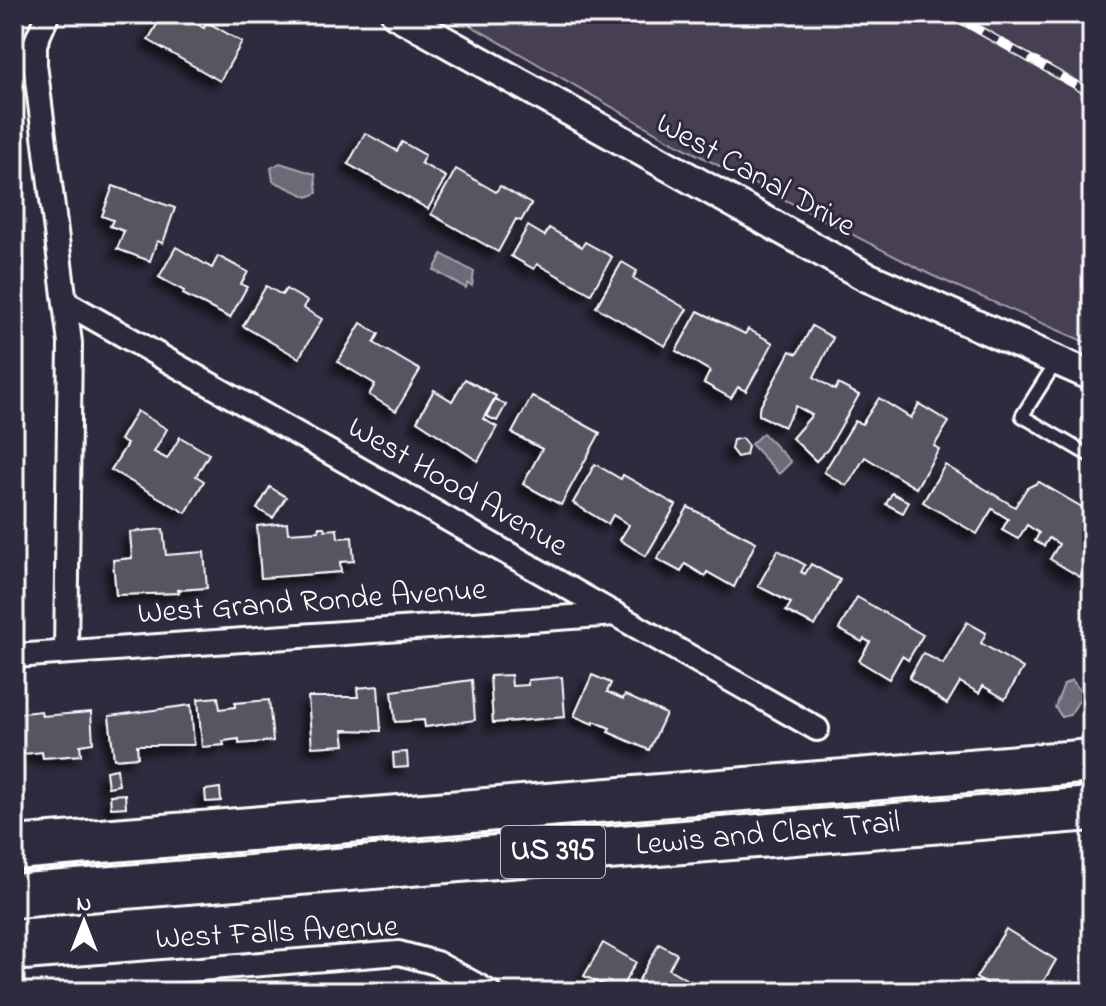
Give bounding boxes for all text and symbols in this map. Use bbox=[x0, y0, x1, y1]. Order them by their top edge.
street label: West Canal Drive bbox=[646, 102, 864, 251]
street label: West Hood Avenue bbox=[338, 406, 577, 571]
street label: West Grand Ronde Avenue bbox=[136, 567, 489, 639]
street label: Lewis and Clark Trail bbox=[634, 800, 902, 870]
road number: US 395 bbox=[501, 826, 605, 878]
north arrow bbox=[44, 882, 124, 962]
text: N bbox=[77, 889, 91, 921]
street label: West Falls Avenue bbox=[154, 904, 400, 964]

